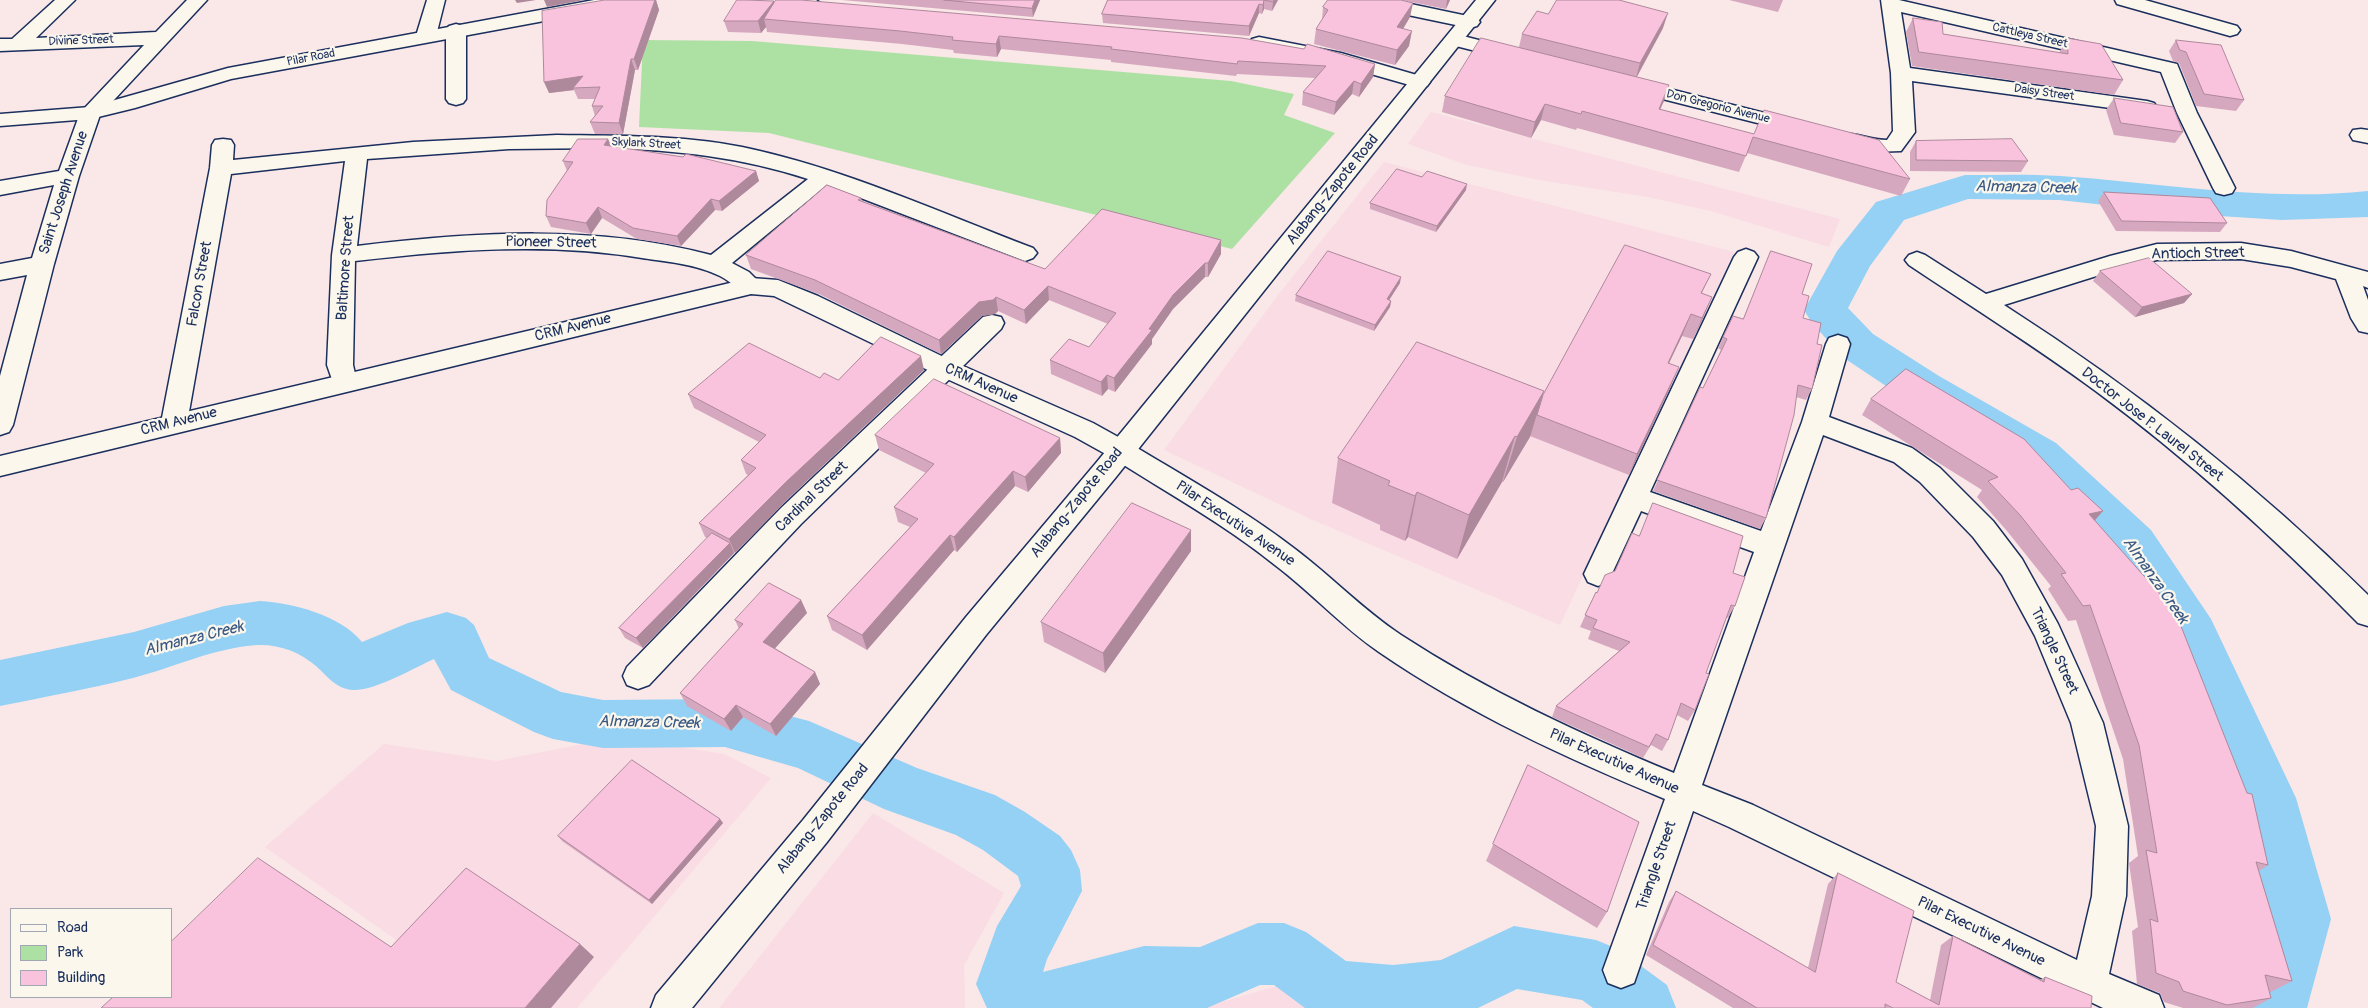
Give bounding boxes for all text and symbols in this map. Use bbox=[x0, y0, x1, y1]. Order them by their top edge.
street label: Cattleya Street bbox=[1991, 20, 2069, 52]
street label: Divine Street bbox=[48, 33, 114, 49]
street label: Pilar Road bbox=[286, 46, 336, 70]
street label: Daisy Street bbox=[2013, 82, 2075, 104]
street label: Don Gregorio Avenue bbox=[1665, 87, 1771, 127]
street label: Saint Joseph Avenue bbox=[36, 129, 92, 257]
street label: Alabang-Zapote Road bbox=[1283, 131, 1383, 249]
street label: Skylark Street bbox=[611, 135, 681, 153]
water label: Almanza Creek bbox=[1975, 178, 2077, 198]
street label: Baltimore Street bbox=[333, 215, 359, 321]
street label: Pioneer Street bbox=[505, 233, 597, 253]
street label: Falcon Street bbox=[184, 240, 216, 328]
street label: Antioch Street bbox=[2151, 244, 2245, 264]
street label: CRM Avenue bbox=[533, 310, 613, 346]
street label: CRM Avenue bbox=[942, 360, 1020, 408]
street label: Doctor Jose P. Laurel Street bbox=[2078, 364, 2226, 486]
street label: CRM Avenue bbox=[139, 404, 219, 440]
street label: Alabang-Zapote Road bbox=[1027, 444, 1127, 562]
street label: Cardinal Street bbox=[772, 458, 852, 536]
street label: Pilar Executive Avenue bbox=[1172, 477, 1298, 571]
water label: Almanza Creek bbox=[2118, 534, 2192, 628]
street label: Triangle Street bbox=[2026, 605, 2082, 697]
water label: Almanza Creek bbox=[142, 617, 246, 661]
water label: Almanza Creek bbox=[598, 713, 700, 733]
street label: Pilar Executive Avenue bbox=[1546, 725, 1682, 799]
street label: Alabang-Zapote Road bbox=[773, 760, 873, 878]
street label: Triangle Street bbox=[1633, 819, 1681, 913]
street label: Pilar Executive Avenue bbox=[1914, 893, 2048, 971]
legend bbox=[10, 908, 172, 998]
text: Road bbox=[57, 918, 88, 937]
text: Park bbox=[57, 943, 83, 962]
text: Building bbox=[57, 968, 105, 987]

